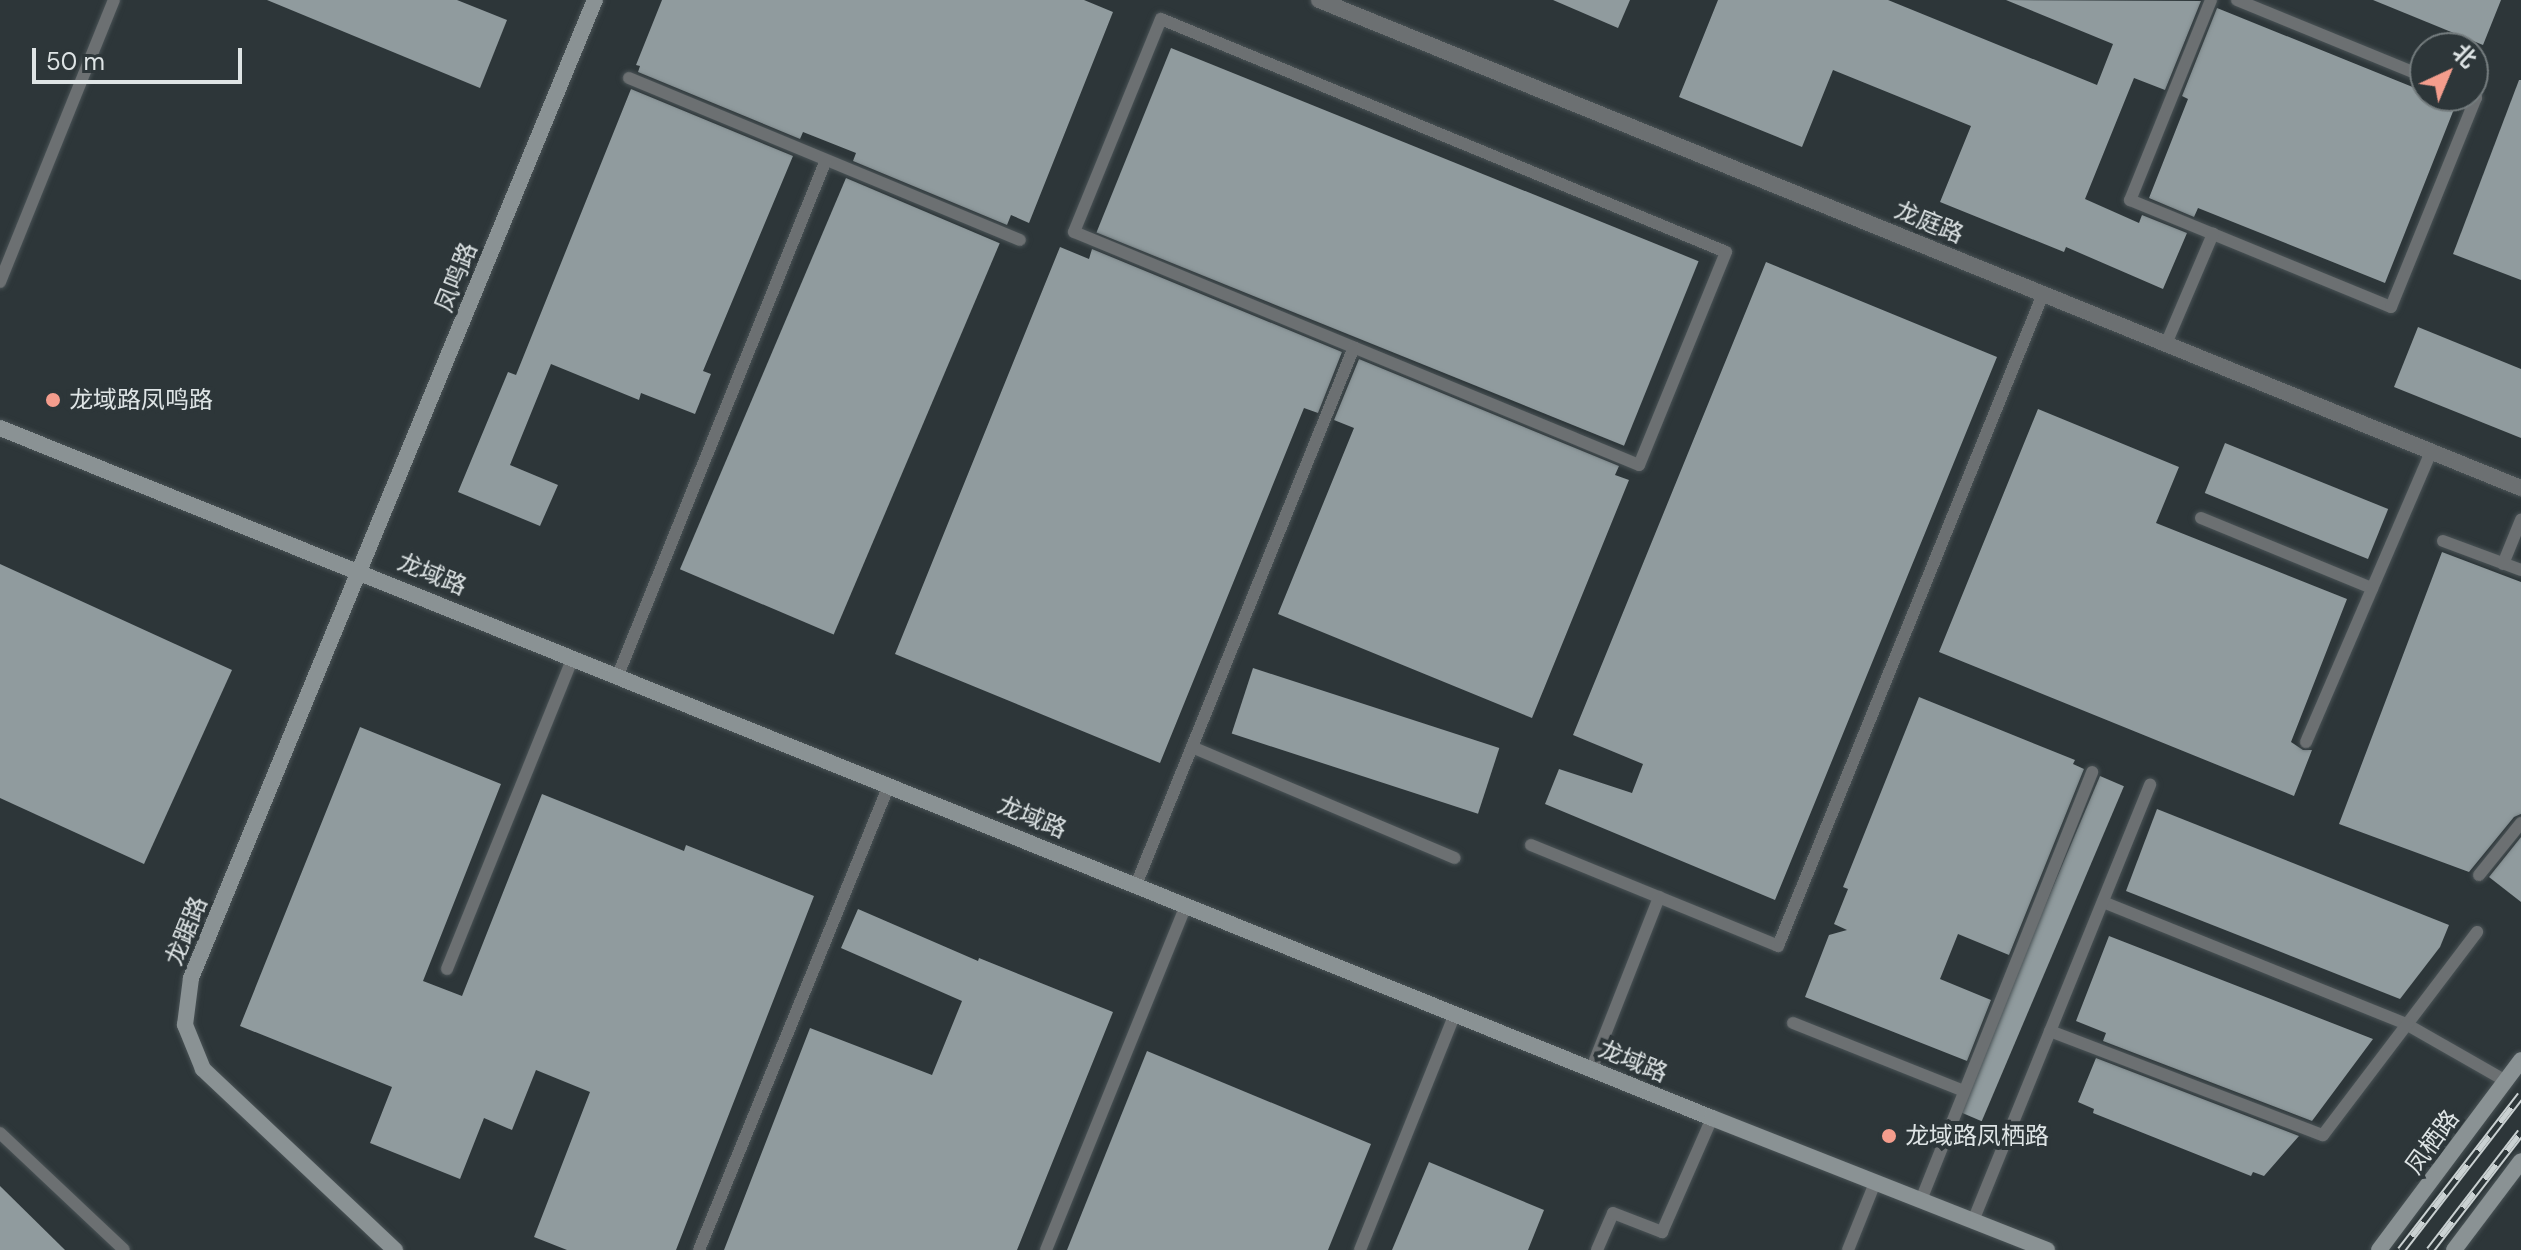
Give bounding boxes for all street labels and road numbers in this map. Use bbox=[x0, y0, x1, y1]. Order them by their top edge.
street label: 龙庭路 bbox=[1890, 195, 1968, 249]
street label: 凤鸣路 bbox=[429, 238, 483, 316]
street label: 龙域路 bbox=[393, 547, 471, 601]
street label: 龙域路 bbox=[993, 790, 1071, 844]
street label: 龙踞路 bbox=[159, 892, 213, 970]
street label: 龙域路 bbox=[1594, 1034, 1672, 1088]
street label: 凤栖路 bbox=[2399, 1104, 2465, 1180]

